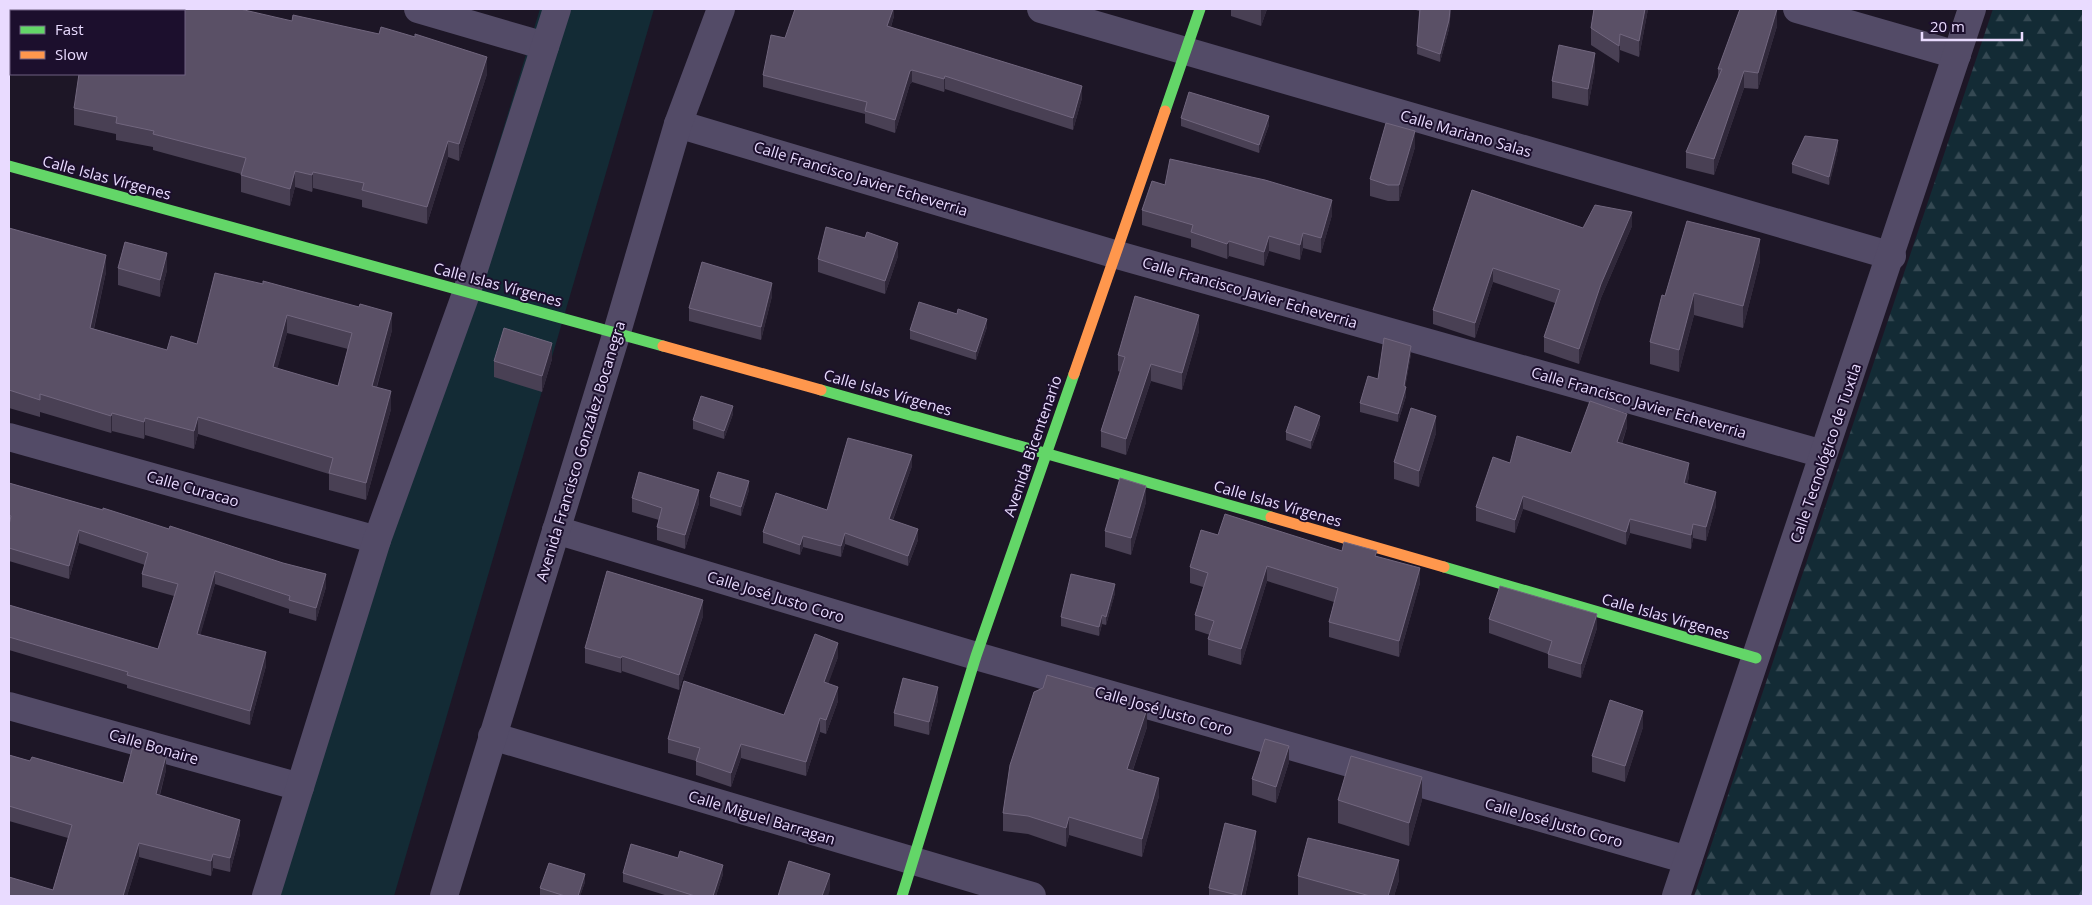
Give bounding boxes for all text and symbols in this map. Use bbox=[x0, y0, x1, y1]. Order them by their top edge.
legend bbox=[10, 10, 185, 75]
scale bar bbox=[1922, 10, 2022, 42]
text: 20 m bbox=[1930, 16, 1965, 36]
text: Fast bbox=[55, 19, 84, 39]
text: Slow bbox=[55, 44, 88, 64]
street label: Calle Mariano Salas bbox=[1398, 105, 1534, 161]
street label: Calle Francisco Javier Echeverria bbox=[752, 136, 970, 220]
street label: Calle Islas Vírgenes bbox=[40, 150, 174, 204]
street label: Calle Francisco Javier Echeverria bbox=[1140, 252, 1360, 332]
street label: Calle Islas Vírgenes bbox=[431, 257, 565, 311]
street label: Avenida Francisco González Bocanegra bbox=[531, 318, 629, 584]
street label: Calle Tecnológico de Tuxtla bbox=[1785, 360, 1865, 546]
street label: Calle Francisco Javier Echeverria bbox=[1529, 362, 1749, 442]
street label: Calle Islas Vírgenes bbox=[822, 364, 954, 420]
street label: Avenida Bicentenario bbox=[998, 373, 1066, 519]
street label: Calle Curacao bbox=[144, 465, 242, 511]
street label: Calle Islas Vírgenes bbox=[1212, 475, 1344, 531]
street label: Calle José Justo Coro bbox=[705, 566, 847, 626]
street label: Calle Islas Vírgenes bbox=[1600, 588, 1732, 644]
street label: Calle José Justo Coro bbox=[1093, 681, 1235, 739]
street label: Calle Bonaire bbox=[107, 724, 201, 768]
street label: Calle Miguel Barragan bbox=[686, 785, 838, 849]
street label: Calle José Justo Coro bbox=[1483, 793, 1625, 851]

